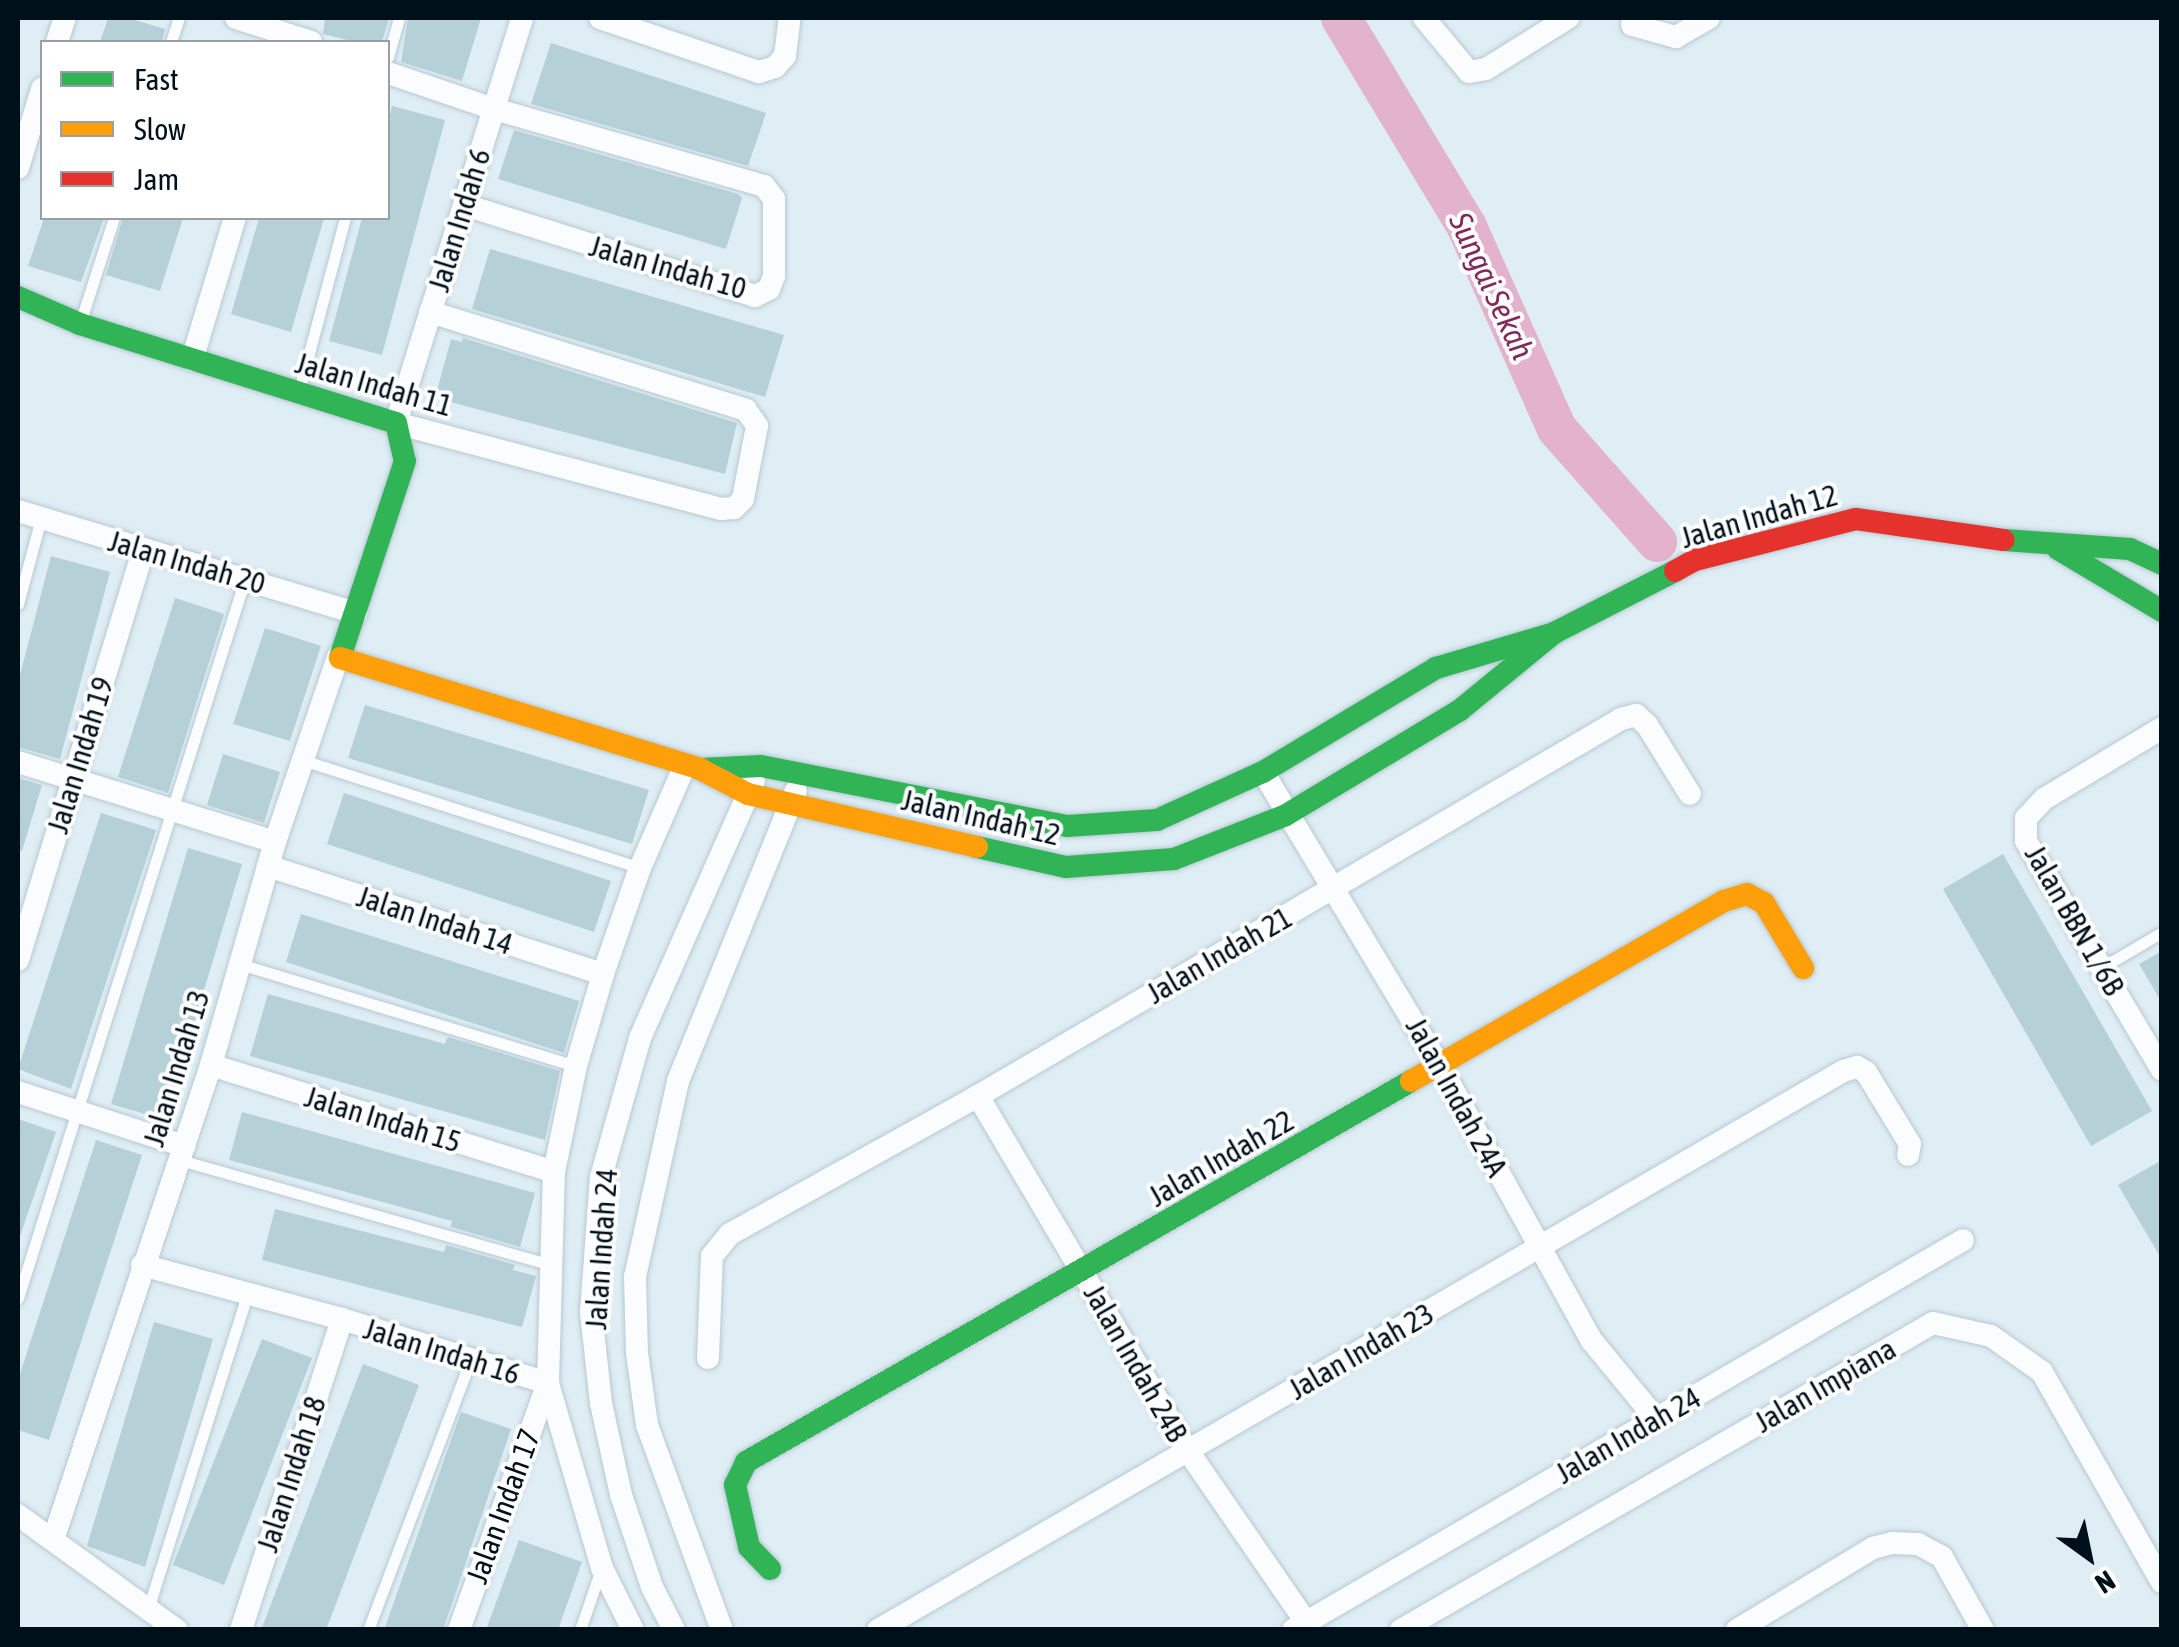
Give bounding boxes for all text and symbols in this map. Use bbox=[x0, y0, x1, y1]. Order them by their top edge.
legend bbox=[40, 40, 390, 220]
text: Fast bbox=[134, 62, 179, 96]
text: Slow bbox=[134, 112, 186, 146]
street label: Jalan Indah 6 bbox=[420, 144, 498, 296]
text: Jam bbox=[134, 162, 179, 196]
water label: Sungai Sekah bbox=[1440, 207, 1542, 365]
street label: Jalan Indah 10 bbox=[585, 227, 751, 307]
street label: Jalan Indah 11 bbox=[291, 344, 457, 424]
street label: Jalan Indah 12 bbox=[1676, 476, 1842, 556]
street label: Jalan Indah 20 bbox=[104, 522, 270, 602]
street label: Jalan Indah 19 bbox=[39, 673, 121, 837]
street label: Jalan Indah 12 bbox=[898, 781, 1064, 853]
street label: Jalan BBN 1/6B bbox=[2018, 839, 2132, 1001]
street label: Jalan Indah 14 bbox=[353, 878, 517, 962]
street label: Jalan Indah 21 bbox=[1140, 899, 1298, 1011]
street label: Jalan Indah 13 bbox=[135, 986, 217, 1150]
street label: Jalan Indah 24A bbox=[1399, 1011, 1515, 1183]
street label: Jalan Indah 15 bbox=[301, 1078, 465, 1160]
street label: Jalan Indah 22 bbox=[1142, 1102, 1300, 1214]
street label: Jalan Indah 24 bbox=[577, 1167, 625, 1331]
street label: Jalan Indah 24B bbox=[1077, 1278, 1195, 1448]
street label: Jalan Indah 23 bbox=[1282, 1295, 1440, 1407]
street label: Jalan Indah 16 bbox=[360, 1310, 524, 1392]
street label: Jalan Impiana bbox=[1748, 1330, 1902, 1440]
street label: Jalan Indah 24 bbox=[1549, 1379, 1707, 1491]
street label: Jalan Indah 18 bbox=[249, 1392, 333, 1556]
street label: Jalan Indah 17 bbox=[458, 1424, 548, 1588]
north arrow bbox=[2039, 1507, 2139, 1607]
text: N bbox=[2090, 1564, 2121, 1600]

